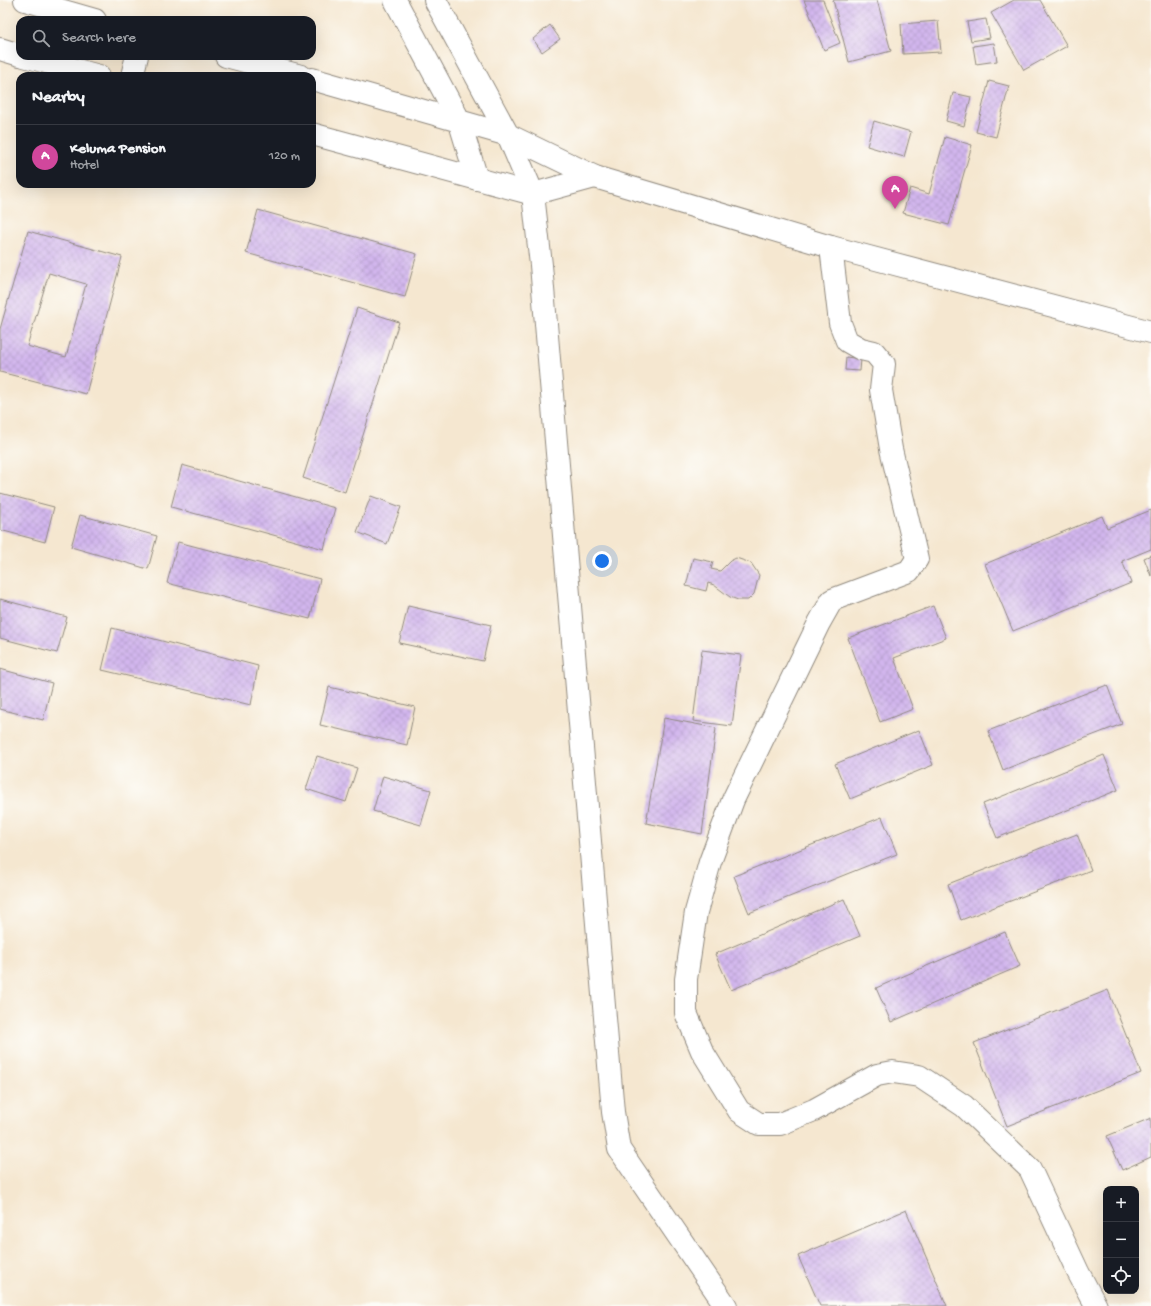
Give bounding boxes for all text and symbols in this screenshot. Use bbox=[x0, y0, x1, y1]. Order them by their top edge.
search box bbox=[16, 16, 316, 60]
icon: search bbox=[30, 27, 52, 49]
text: Search here bbox=[62, 29, 136, 47]
text: Nearby bbox=[32, 88, 85, 108]
text: Keluma Pension bbox=[70, 140, 166, 158]
text: A bbox=[41, 149, 49, 164]
text: 120 m bbox=[269, 149, 300, 164]
text: Hotel bbox=[70, 158, 99, 173]
pin: A bbox=[882, 176, 908, 209]
your location bbox=[592, 551, 612, 571]
map controls bbox=[1103, 1186, 1139, 1294]
button: + bbox=[1103, 1186, 1139, 1222]
button: − bbox=[1103, 1222, 1139, 1258]
button: locate bbox=[1103, 1258, 1139, 1294]

